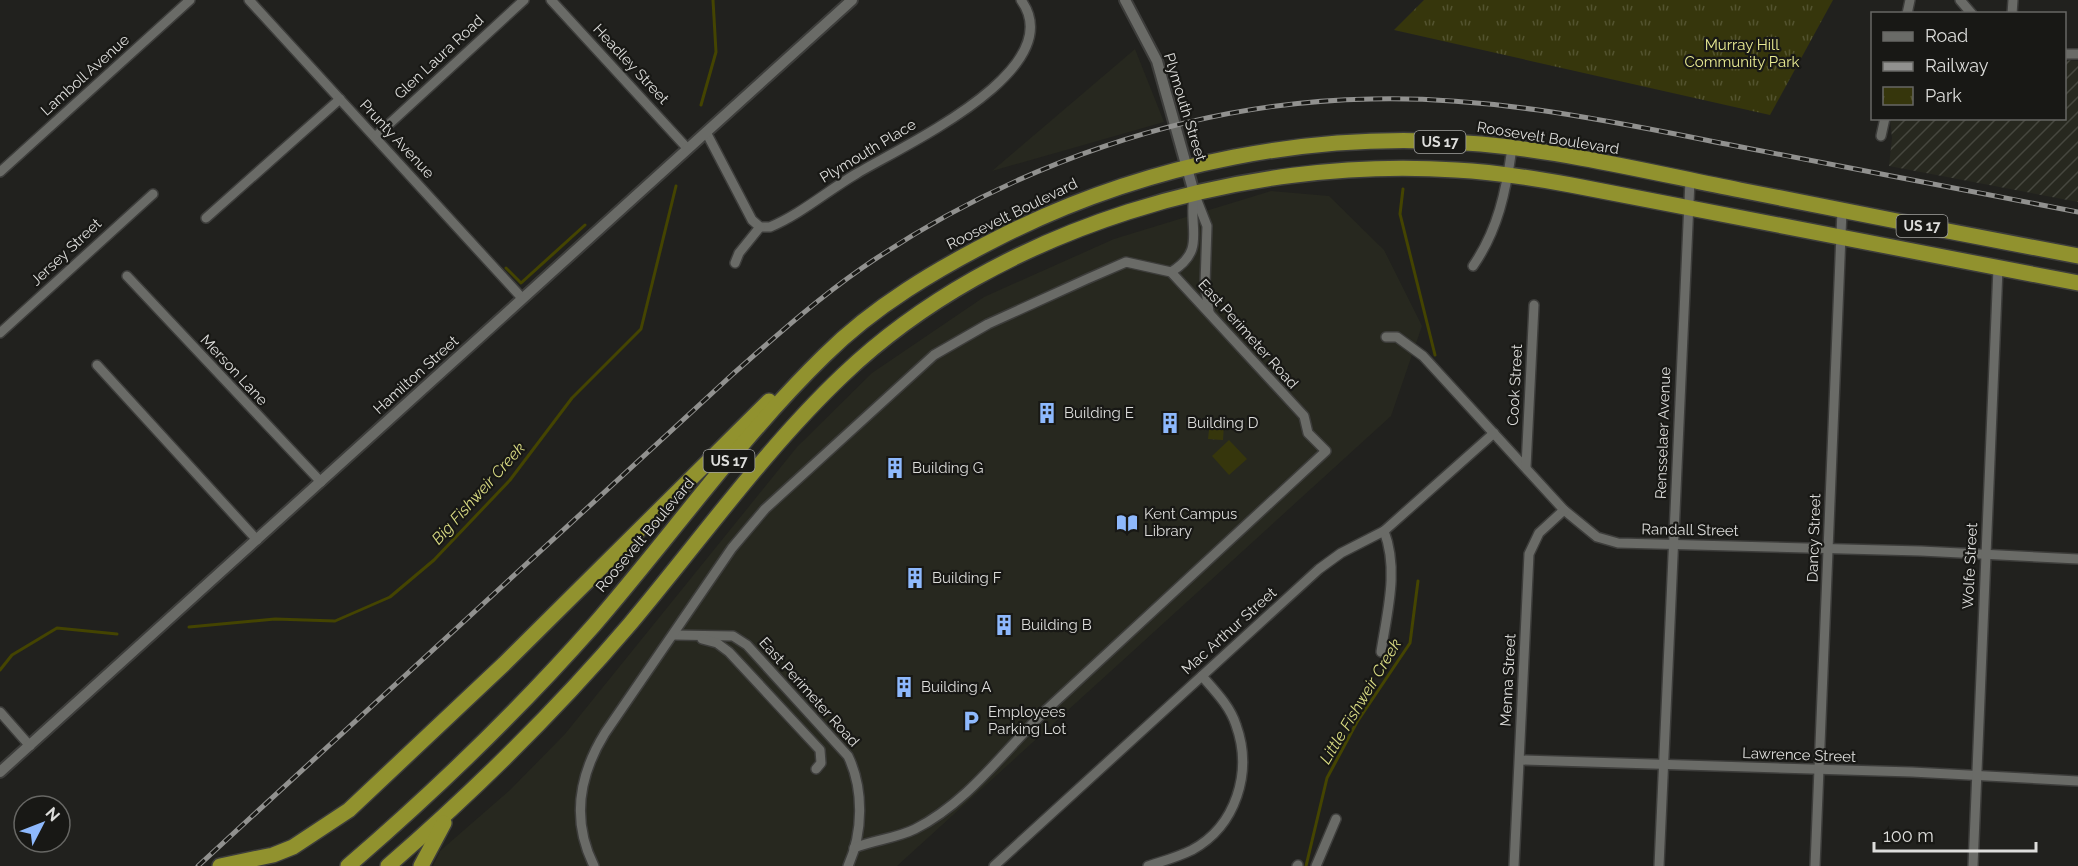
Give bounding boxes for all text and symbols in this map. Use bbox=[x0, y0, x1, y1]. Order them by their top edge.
street label: Glen Laura Road bbox=[391, 11, 487, 103]
legend bbox=[1871, 12, 2066, 120]
street label: Headley Street bbox=[589, 20, 673, 108]
text: Road bbox=[1925, 25, 1968, 46]
street label: Lamboll Avenue bbox=[37, 31, 133, 119]
park label: Murray Hill Community Park bbox=[1685, 36, 1800, 71]
street label: Plymouth Street bbox=[1160, 51, 1210, 163]
text: Railway bbox=[1925, 55, 1989, 76]
text: Park bbox=[1925, 85, 1962, 106]
street label: Prunty Avenue bbox=[356, 96, 438, 182]
street label: Plymouth Place bbox=[817, 115, 920, 187]
street label: Roosevelt Boulevard bbox=[1476, 118, 1620, 158]
road number: US 17 bbox=[1414, 131, 1466, 153]
street label: Roosevelt Boulevard bbox=[944, 174, 1080, 254]
street label: Jersey Street bbox=[27, 215, 105, 289]
road number: US 17 bbox=[1896, 215, 1948, 237]
street label: East Perimeter Road bbox=[1194, 276, 1302, 392]
street label: Merson Lane bbox=[197, 331, 272, 409]
street label: Hamilton Street bbox=[370, 332, 462, 418]
street label: Cook Street bbox=[1504, 344, 1526, 426]
street label: Rensselaer Avenue bbox=[1652, 366, 1674, 499]
building icon: Building E bbox=[1035, 401, 1059, 425]
place label: Building E bbox=[1064, 404, 1134, 422]
building icon: Building D bbox=[1158, 411, 1182, 435]
place label: Building D bbox=[1187, 414, 1259, 432]
water label: Big Fishweir Creek bbox=[428, 438, 529, 548]
road number: US 17 bbox=[704, 450, 754, 472]
building icon: Building G bbox=[883, 456, 907, 480]
place label: Building G bbox=[912, 459, 983, 477]
street label: Roosevelt Boulevard bbox=[592, 474, 698, 596]
street label: Dancy Street bbox=[1803, 493, 1825, 583]
place label: Kent Campus Library bbox=[1144, 505, 1237, 540]
library icon: Kent Campus Library bbox=[1115, 511, 1139, 535]
street label: Randall Street bbox=[1641, 520, 1739, 540]
street label: Wolfe Street bbox=[1959, 522, 1981, 610]
building icon: Building F bbox=[903, 566, 927, 590]
place label: Building F bbox=[932, 569, 1002, 587]
street label: Mac Arthur Street bbox=[1178, 584, 1280, 678]
building icon: Building B bbox=[992, 613, 1016, 637]
place label: Building B bbox=[1021, 616, 1092, 634]
street label: Menna Street bbox=[1497, 633, 1519, 727]
street label: East Perimeter Road bbox=[755, 634, 863, 750]
water label: Little Fishweir Creek bbox=[1316, 635, 1405, 767]
building icon: Building A bbox=[892, 675, 916, 699]
place label: Building A bbox=[921, 678, 991, 696]
place label: Employees Parking Lot bbox=[988, 703, 1066, 738]
parking icon: Employees Parking Lot bbox=[959, 709, 983, 733]
street label: Lawrence Street bbox=[1742, 744, 1856, 766]
north arrow bbox=[12, 794, 72, 854]
text: N bbox=[42, 803, 64, 825]
scale bar bbox=[1874, 815, 2036, 853]
text: 100 m bbox=[1883, 825, 1934, 846]

